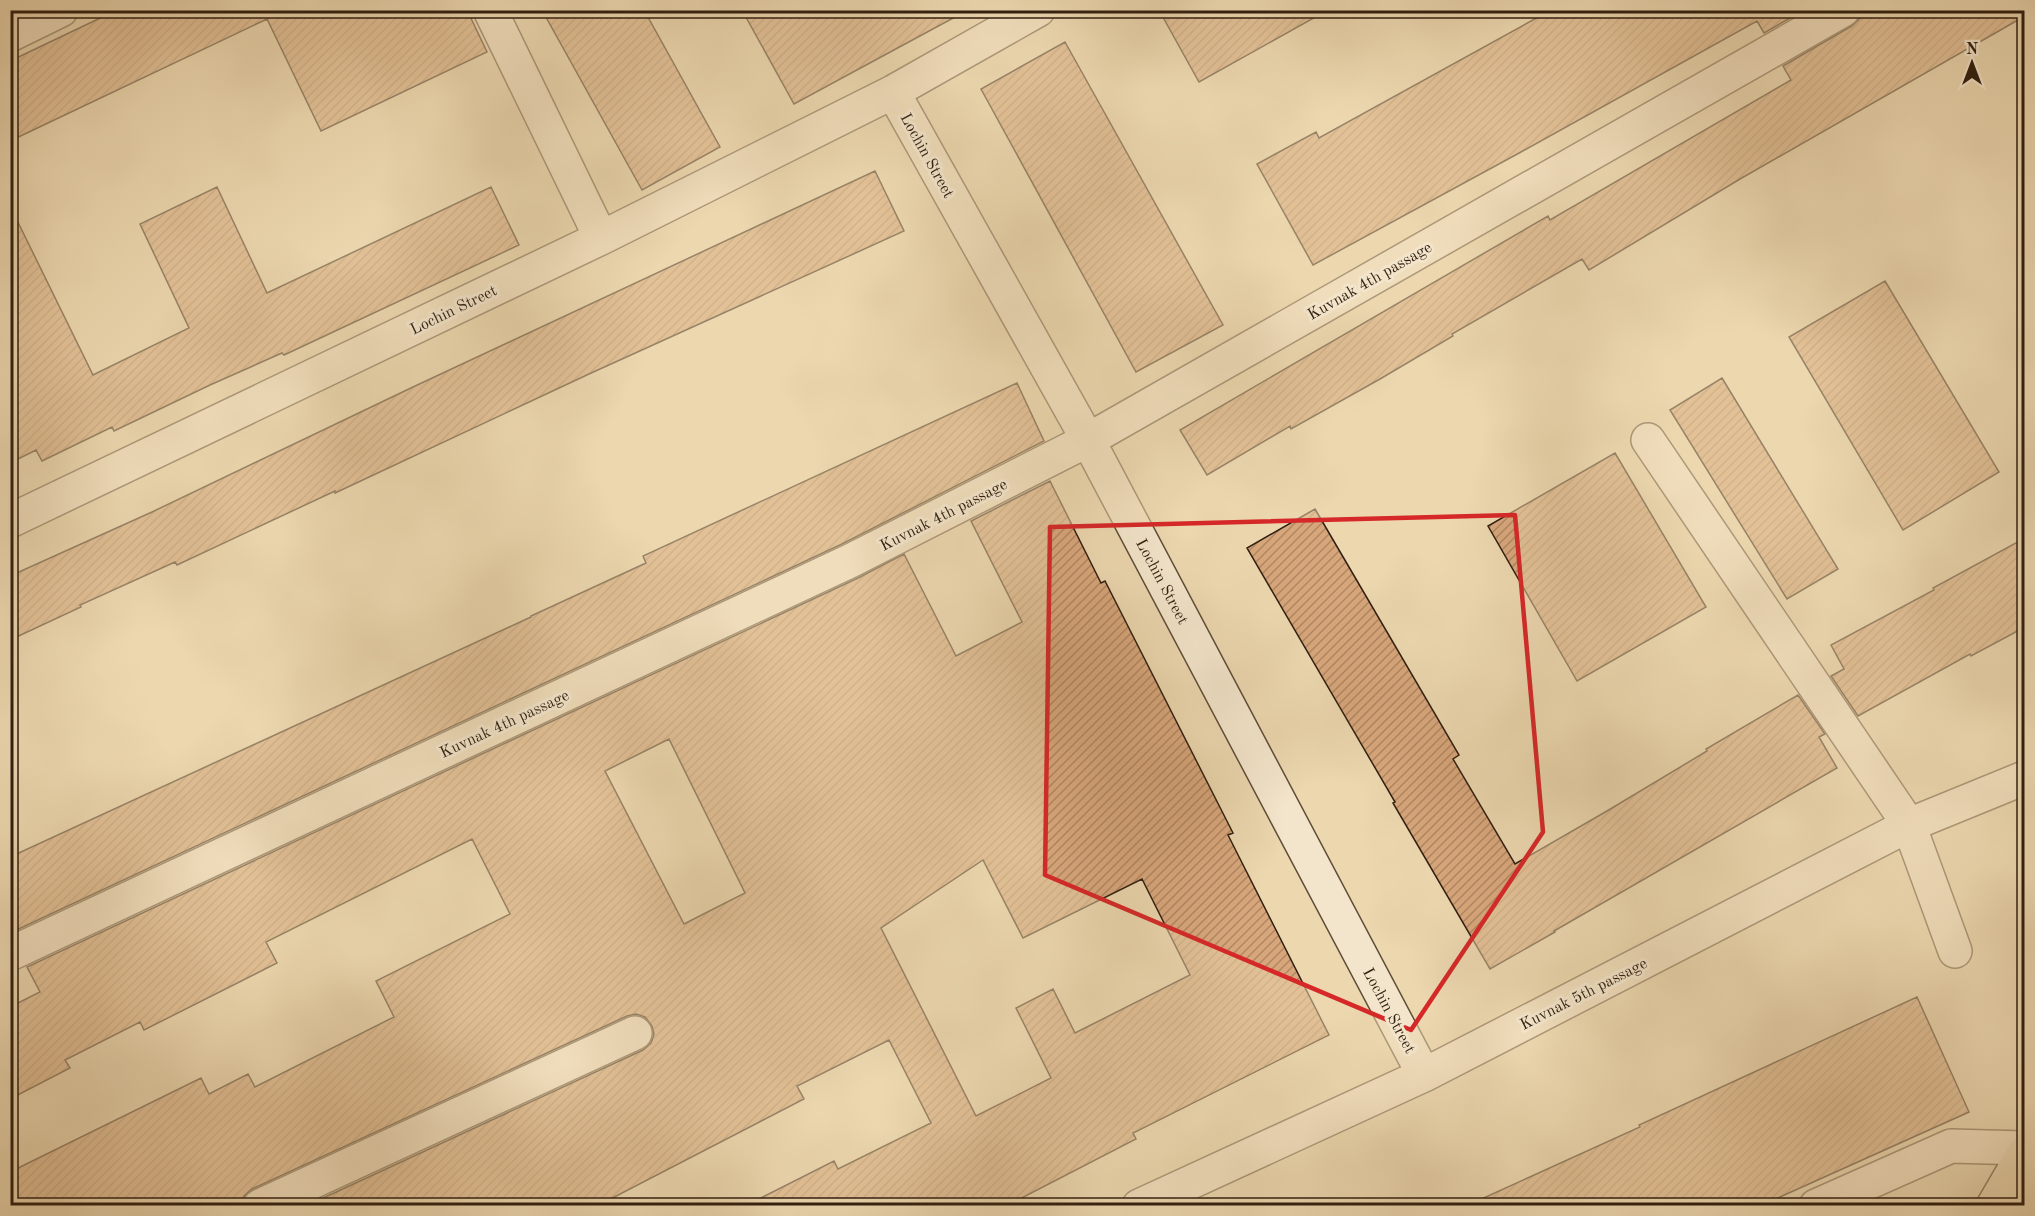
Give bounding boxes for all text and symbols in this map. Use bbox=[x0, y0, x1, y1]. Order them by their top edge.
north arrow bbox=[1942, 33, 2002, 93]
text: N bbox=[1966, 42, 1979, 58]
street label: Lochin Street bbox=[896, 111, 956, 201]
street label: Kuvnak 4th passage bbox=[1305, 240, 1435, 324]
street label: Lochin Street bbox=[408, 283, 500, 339]
street label: Kuvnak 4th passage bbox=[878, 477, 1010, 555]
street label: Lochin Street bbox=[1132, 537, 1191, 628]
street label: Kuvnak 4th passage bbox=[438, 688, 572, 762]
street label: Kuvnak 5th passage bbox=[1518, 956, 1650, 1034]
street label: Lochin Street bbox=[1359, 966, 1418, 1057]

